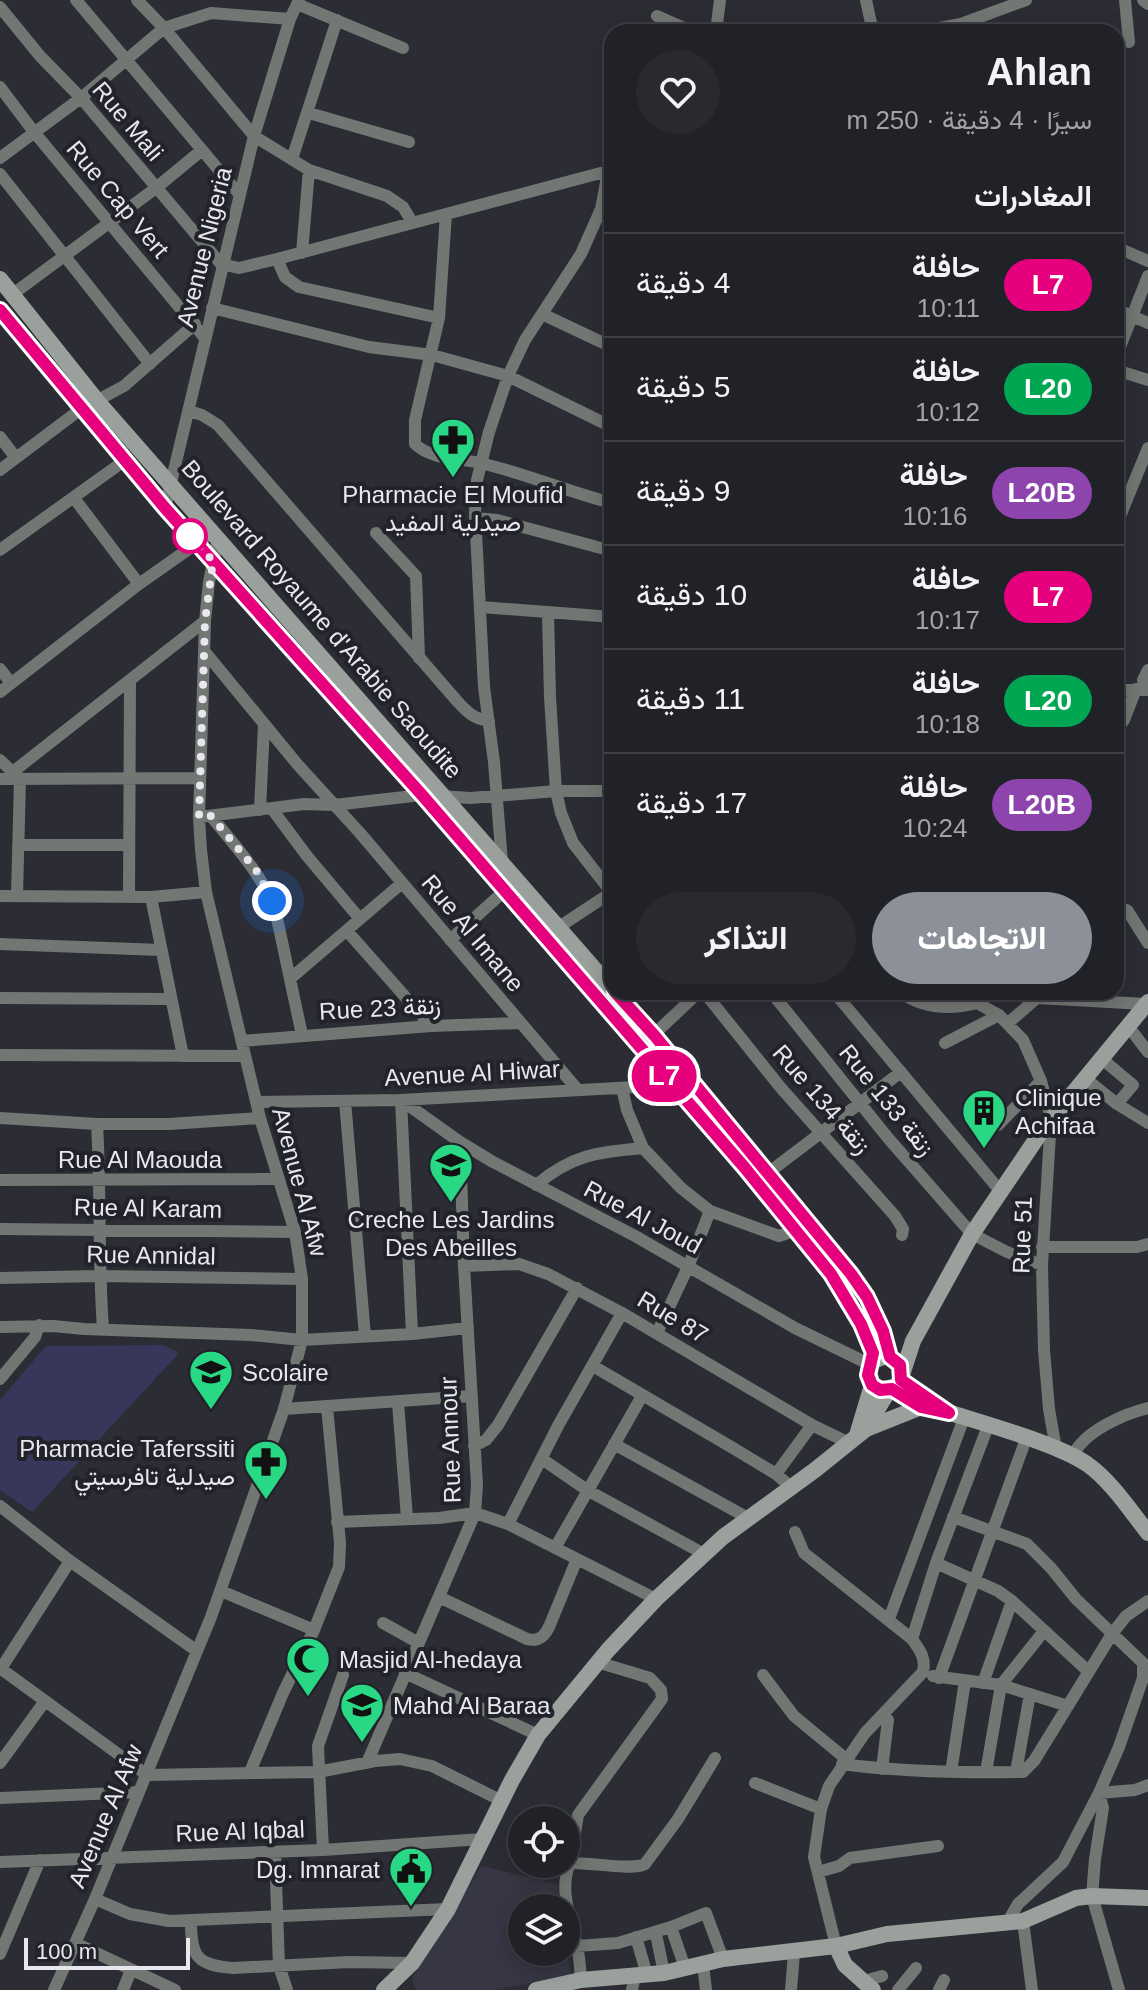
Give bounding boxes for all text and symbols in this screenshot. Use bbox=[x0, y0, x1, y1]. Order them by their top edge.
button: heart bbox=[636, 50, 720, 134]
text: Ahlan bbox=[986, 51, 1092, 93]
street label: Rue Mali bbox=[87, 76, 169, 166]
text: سيرًا · 4 دقيقة · 250 m bbox=[846, 105, 1092, 135]
street label: Rue Cap Vert bbox=[61, 135, 175, 263]
street label: Avenue Nigeria bbox=[171, 164, 237, 330]
text: المغادرات bbox=[974, 179, 1092, 212]
text: حافلة bbox=[912, 250, 980, 283]
text: 4 دقيقة bbox=[636, 266, 730, 299]
text: L7 bbox=[1032, 269, 1064, 300]
text: 10:11 bbox=[917, 293, 980, 323]
text: حافلة bbox=[912, 354, 980, 387]
text: 5 دقيقة bbox=[636, 370, 730, 403]
text: L20 bbox=[1024, 373, 1072, 404]
text: 10:12 bbox=[915, 397, 980, 427]
pharmacy icon: Pharmacie El Moufid صيدلية المفيد bbox=[429, 416, 477, 479]
street label: Boulevard Royaume d'Arabie Saoudite bbox=[176, 454, 468, 784]
text: حافلة bbox=[899, 458, 968, 491]
text: 9 دقيقة bbox=[636, 474, 730, 507]
text: L20B bbox=[1008, 477, 1076, 508]
place label: Pharmacie El Moufid صيدلية المفيد bbox=[342, 481, 564, 537]
text: 10:16 bbox=[902, 501, 968, 531]
unlabelled marker bbox=[173, 519, 207, 553]
text: حافلة bbox=[912, 562, 980, 595]
text: 10 دقيقة bbox=[636, 578, 747, 611]
text: L7 bbox=[1032, 581, 1064, 612]
text: 10:17 bbox=[915, 605, 980, 635]
text: حافلة bbox=[912, 666, 980, 699]
text: 11 دقيقة bbox=[636, 682, 745, 715]
text: L20 bbox=[1024, 685, 1072, 716]
text: 10:18 bbox=[915, 709, 980, 739]
text: حافلة bbox=[899, 770, 968, 803]
text: 17 دقيقة bbox=[636, 786, 747, 819]
text: L20B bbox=[1008, 789, 1076, 820]
text: 10:24 bbox=[902, 813, 968, 843]
street label: Rue Al Imane bbox=[416, 869, 530, 997]
your location bbox=[252, 881, 292, 921]
button: التذاكر bbox=[636, 892, 856, 984]
button: الاتجاهات bbox=[872, 892, 1092, 984]
street label: Rue 23 زنقة bbox=[318, 991, 442, 1027]
street label: Rue 134 زنقة bbox=[766, 1039, 877, 1160]
street label: Rue 133 زنقة bbox=[832, 1039, 940, 1162]
line badge: L7 bbox=[628, 1050, 700, 1102]
street label: Avenue Al Hiwar bbox=[384, 1055, 560, 1091]
text: L7 bbox=[648, 1060, 680, 1091]
place label: Clinique Achifaa bbox=[1015, 1084, 1102, 1139]
building icon: Clinique Achifaa bbox=[960, 1087, 1008, 1150]
street label: Avenue Al Afw bbox=[267, 1105, 333, 1260]
school or university icon: Creche Les Jardins Des Abeilles bbox=[427, 1141, 475, 1204]
street label: Rue Al Maouda bbox=[58, 1146, 223, 1173]
street label: Rue Al Joud bbox=[580, 1175, 706, 1259]
street label: Rue Al Karam bbox=[74, 1193, 222, 1223]
street label: Rue 51 bbox=[1007, 1196, 1037, 1274]
place label: Creche Les Jardins Des Abeilles bbox=[348, 1206, 554, 1261]
street label: Rue Annidal bbox=[86, 1240, 216, 1270]
street label: Rue 87 bbox=[633, 1285, 713, 1349]
school or university icon: Scolaire bbox=[187, 1348, 235, 1411]
place label: Scolaire bbox=[242, 1359, 329, 1386]
street label: Rue Annour bbox=[434, 1376, 466, 1504]
place label: Pharmacie Taferssiti صيدلية تافرسيتي bbox=[19, 1435, 235, 1496]
pharmacy icon: Pharmacie Taferssiti صيدلية تافرسيتي bbox=[242, 1438, 290, 1501]
mosque icon: Masjid Al-hedaya bbox=[284, 1635, 332, 1698]
place label: Masjid Al-hedaya bbox=[339, 1646, 522, 1673]
school or university icon: Mahd Al Baraa bbox=[338, 1681, 386, 1744]
place label: Mahd Al Baraa bbox=[393, 1692, 551, 1719]
street label: Avenue Al Afw bbox=[63, 1740, 148, 1892]
map controls bbox=[508, 1806, 580, 1966]
button: locate bbox=[508, 1806, 580, 1878]
street label: Rue Al Iqbal bbox=[175, 1815, 305, 1847]
public building icon: Dg. lmnarat bbox=[387, 1845, 435, 1908]
place label: Dg. lmnarat bbox=[256, 1856, 380, 1883]
button: layers bbox=[508, 1894, 580, 1966]
scale bar bbox=[24, 1934, 190, 1970]
text: 100 m bbox=[36, 1939, 97, 1964]

